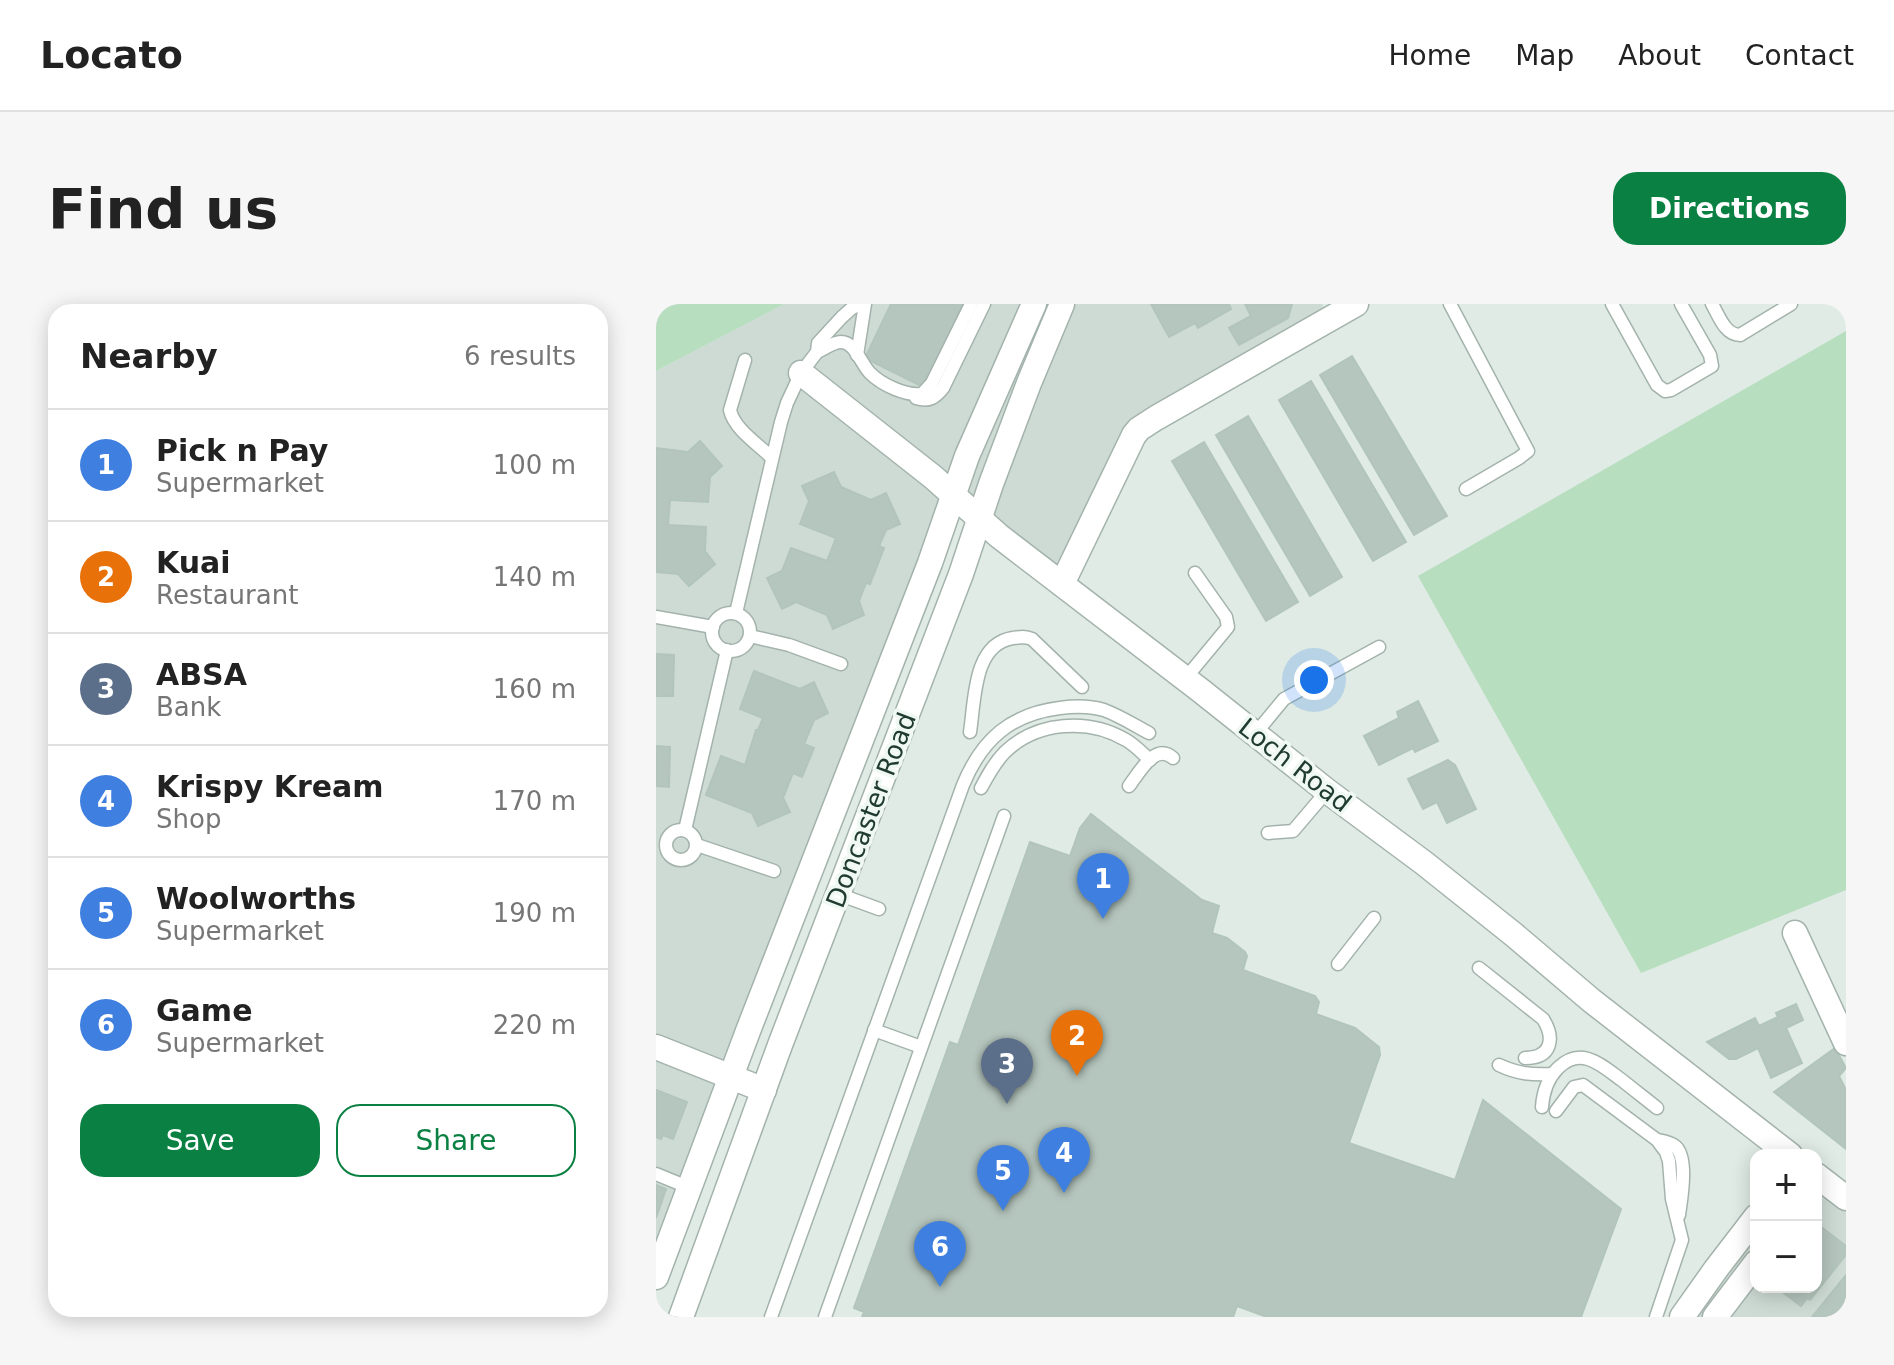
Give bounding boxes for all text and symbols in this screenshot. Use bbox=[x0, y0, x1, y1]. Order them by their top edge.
text: Locato bbox=[40, 33, 183, 77]
text: Home bbox=[1388, 39, 1471, 72]
text: Map bbox=[1515, 39, 1574, 72]
text: About bbox=[1618, 39, 1701, 72]
text: Contact bbox=[1745, 39, 1854, 72]
button: Directions bbox=[1613, 172, 1846, 245]
text: Find us bbox=[48, 176, 278, 241]
text: Nearby bbox=[80, 336, 218, 376]
text: 6 results bbox=[464, 341, 576, 371]
text: Pick n Pay bbox=[156, 433, 328, 468]
text: 1 bbox=[97, 450, 115, 480]
text: 100 m bbox=[493, 450, 576, 480]
text: Supermarket bbox=[156, 468, 324, 498]
text: Kuai bbox=[156, 545, 231, 580]
text: 2 bbox=[97, 562, 115, 592]
text: 140 m bbox=[493, 562, 576, 592]
text: Restaurant bbox=[156, 580, 298, 610]
text: ABSA bbox=[156, 657, 247, 692]
your location bbox=[1294, 660, 1334, 700]
text: 3 bbox=[97, 674, 115, 704]
text: 160 m bbox=[493, 674, 576, 704]
text: Bank bbox=[156, 692, 221, 722]
street label: Doncaster Road bbox=[820, 708, 922, 912]
street label: Loch Road bbox=[1233, 712, 1357, 818]
text: Krispy Kream bbox=[156, 769, 384, 804]
text: 4 bbox=[97, 786, 115, 816]
text: 170 m bbox=[493, 786, 576, 816]
text: Shop bbox=[156, 804, 221, 834]
pin: 1 bbox=[1077, 853, 1129, 919]
text: Woolworths bbox=[156, 881, 356, 916]
text: 5 bbox=[97, 898, 115, 928]
text: 190 m bbox=[493, 898, 576, 928]
text: Supermarket bbox=[156, 916, 324, 946]
text: Game bbox=[156, 993, 252, 1028]
text: 6 bbox=[97, 1010, 115, 1040]
text: 220 m bbox=[493, 1010, 576, 1040]
pin: 2 bbox=[1051, 1010, 1103, 1076]
text: Supermarket bbox=[156, 1028, 324, 1058]
pin: 3 bbox=[981, 1038, 1033, 1104]
button: Save bbox=[80, 1104, 320, 1177]
button: Share bbox=[336, 1104, 576, 1177]
pin: 4 bbox=[1038, 1127, 1090, 1193]
pin: 5 bbox=[977, 1145, 1029, 1211]
map controls bbox=[1750, 1149, 1822, 1293]
button: + bbox=[1750, 1149, 1822, 1221]
pin: 6 bbox=[914, 1221, 966, 1287]
button: − bbox=[1750, 1221, 1822, 1293]

